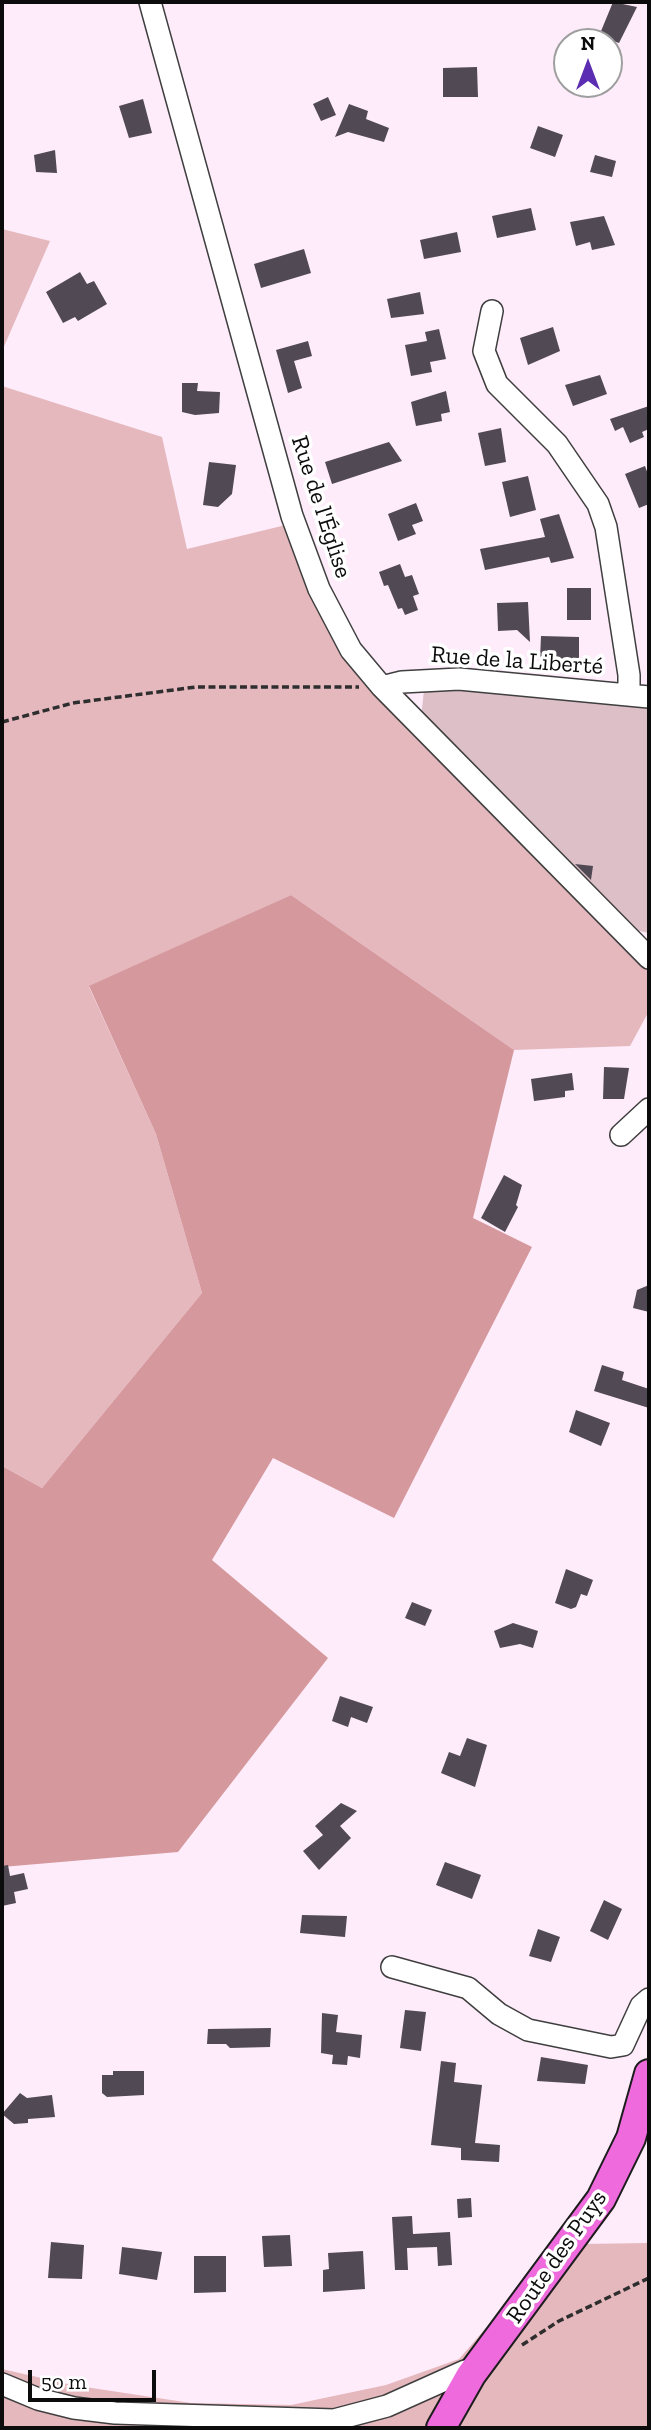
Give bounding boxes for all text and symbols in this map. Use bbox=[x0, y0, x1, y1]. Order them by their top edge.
north arrow bbox=[553, 28, 623, 98]
text: N bbox=[581, 32, 595, 55]
street label: Rue de l'Église bbox=[284, 432, 358, 582]
street label: Rue de la Liberté bbox=[430, 641, 604, 681]
street label: Route des Puys bbox=[501, 2185, 613, 2329]
scale bar bbox=[32, 2356, 159, 2400]
text: 50 m bbox=[41, 2369, 87, 2394]

